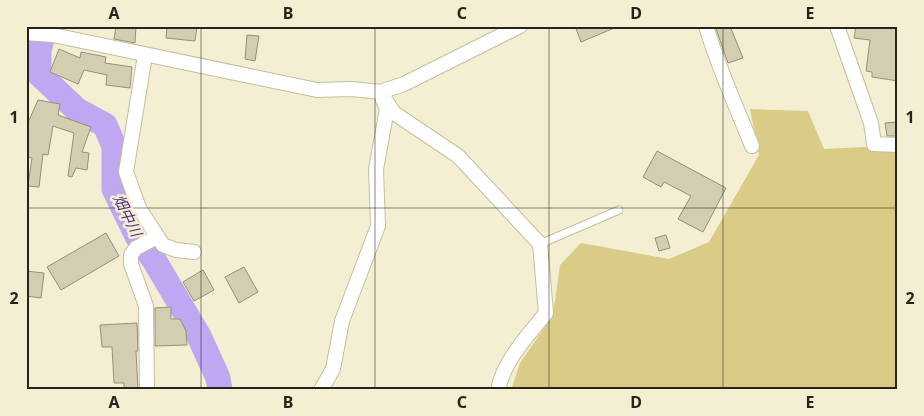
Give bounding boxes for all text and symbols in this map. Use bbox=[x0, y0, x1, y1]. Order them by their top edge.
text: A bbox=[108, 2, 120, 24]
text: B bbox=[283, 2, 293, 24]
text: C bbox=[457, 2, 467, 24]
text: D bbox=[630, 2, 642, 24]
text: E bbox=[806, 2, 815, 24]
text: 1 bbox=[9, 106, 19, 128]
text: 1 bbox=[905, 106, 915, 128]
water label: 畑中川 bbox=[109, 190, 148, 241]
text: 2 bbox=[9, 287, 19, 309]
text: 2 bbox=[905, 287, 915, 309]
text: A bbox=[108, 391, 120, 413]
text: B bbox=[283, 391, 293, 413]
text: C bbox=[457, 391, 467, 413]
text: D bbox=[630, 391, 642, 413]
text: E bbox=[806, 391, 815, 413]

